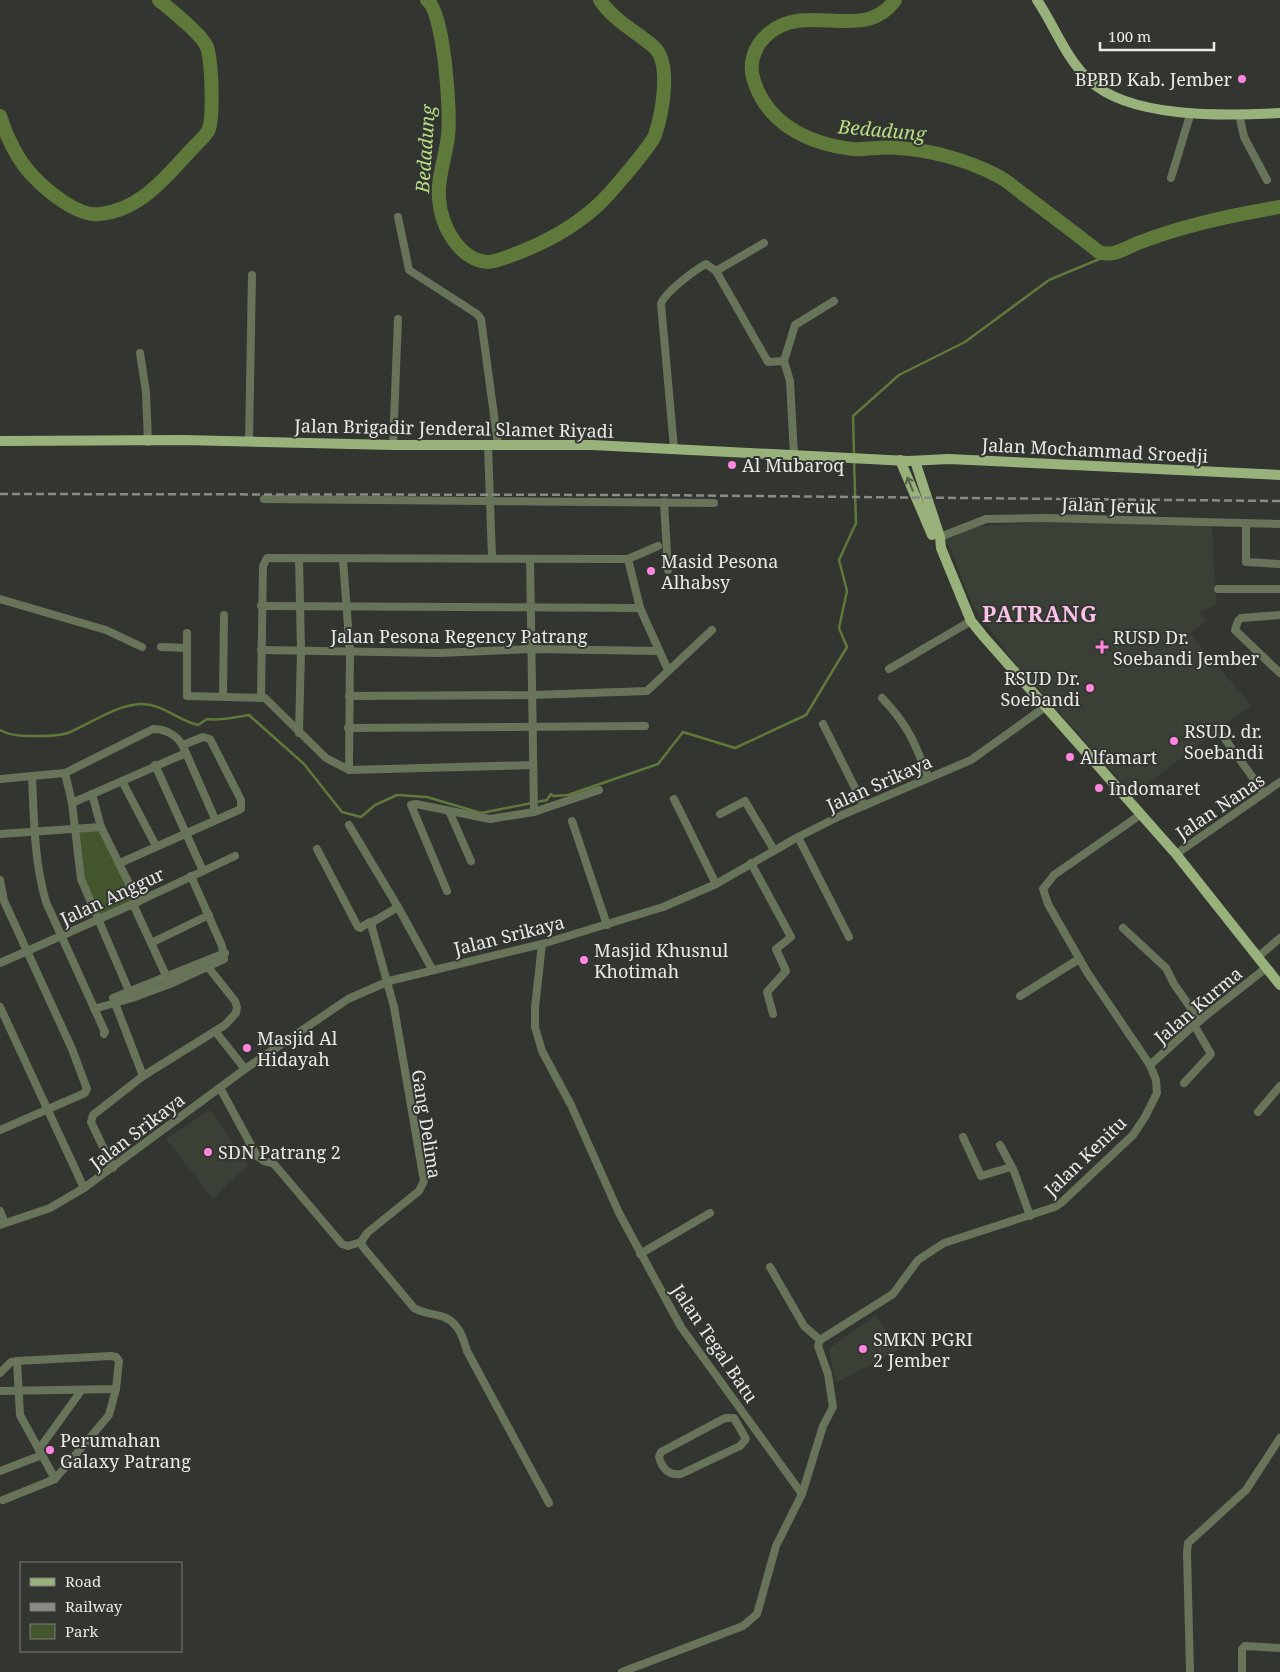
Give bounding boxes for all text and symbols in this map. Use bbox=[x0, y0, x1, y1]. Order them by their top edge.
scale bar bbox=[1100, 20, 1214, 52]
text: 100 m bbox=[1108, 26, 1151, 46]
place label: BPBD Kab. Jember bbox=[1075, 67, 1233, 91]
marker: BPBD Kab. Jember bbox=[1236, 73, 1248, 85]
water label: Bedadung bbox=[409, 103, 441, 195]
water label: Bedadung bbox=[836, 113, 928, 147]
street label: Jalan Brigadir Jenderal Slamet Riyadi bbox=[293, 413, 614, 443]
street label: Jalan Mochammad Sroedji bbox=[980, 432, 1209, 468]
place label: Al Mubaroq bbox=[742, 453, 844, 477]
marker: Al Mubaroq bbox=[726, 459, 738, 471]
one-way arrow bbox=[904, 477, 914, 492]
street label: Jalan Jeruk bbox=[1060, 491, 1157, 519]
place label: Masid Pesona Alhabsy bbox=[661, 549, 778, 594]
marker: Masid Pesona Alhabsy bbox=[645, 565, 657, 577]
district label: PATRANG bbox=[982, 598, 1098, 628]
street label: Jalan Pesona Regency Patrang bbox=[330, 624, 588, 648]
place label: RUSD Dr. Soebandi Jember bbox=[1113, 625, 1260, 670]
marker: RUSD Dr. Soebandi Jember bbox=[1095, 640, 1109, 654]
place label: RSUD Dr. Soebandi bbox=[1001, 666, 1080, 711]
marker: RSUD Dr. Soebandi bbox=[1084, 682, 1096, 694]
place label: RSUD. dr. Soebandi bbox=[1184, 719, 1264, 764]
marker: RSUD. dr. Soebandi bbox=[1168, 735, 1180, 747]
place label: Alfamart bbox=[1080, 745, 1157, 769]
street label: Jalan Srikaya bbox=[821, 749, 936, 817]
marker: Alfamart bbox=[1064, 751, 1076, 763]
street label: Jalan Nanas bbox=[1170, 767, 1269, 845]
place label: Indomaret bbox=[1109, 776, 1200, 800]
marker: Indomaret bbox=[1093, 782, 1105, 794]
street label: Jalan Anggur bbox=[55, 861, 168, 931]
street label: Jalan Srikaya bbox=[450, 910, 567, 961]
place label: Masjid Khusnul Khotimah bbox=[594, 938, 729, 983]
marker: Masjid Khusnul Khotimah bbox=[578, 954, 590, 966]
street label: Jalan Kurma bbox=[1148, 961, 1247, 1050]
place label: Masjid Al Hidayah bbox=[257, 1026, 338, 1071]
marker: Masjid Al Hidayah bbox=[241, 1042, 253, 1054]
street label: Gang Delima bbox=[407, 1068, 447, 1180]
street label: Jalan Srikaya bbox=[84, 1087, 189, 1175]
street label: Jalan Kenitu bbox=[1038, 1110, 1132, 1202]
place label: SDN Patrang 2 bbox=[218, 1140, 341, 1164]
marker: SDN Patrang 2 bbox=[202, 1146, 214, 1158]
street label: Jalan Tegal Batu bbox=[666, 1278, 764, 1407]
place label: SMKN PGRI 2 Jember bbox=[873, 1327, 973, 1372]
marker: SMKN PGRI 2 Jember bbox=[857, 1343, 869, 1355]
place label: Perumahan Galaxy Patrang bbox=[60, 1428, 191, 1473]
marker: Perumahan Galaxy Patrang bbox=[44, 1444, 56, 1456]
legend bbox=[20, 1562, 182, 1652]
text: Road bbox=[65, 1571, 101, 1591]
text: Railway bbox=[65, 1596, 123, 1616]
text: Park bbox=[65, 1621, 99, 1641]

